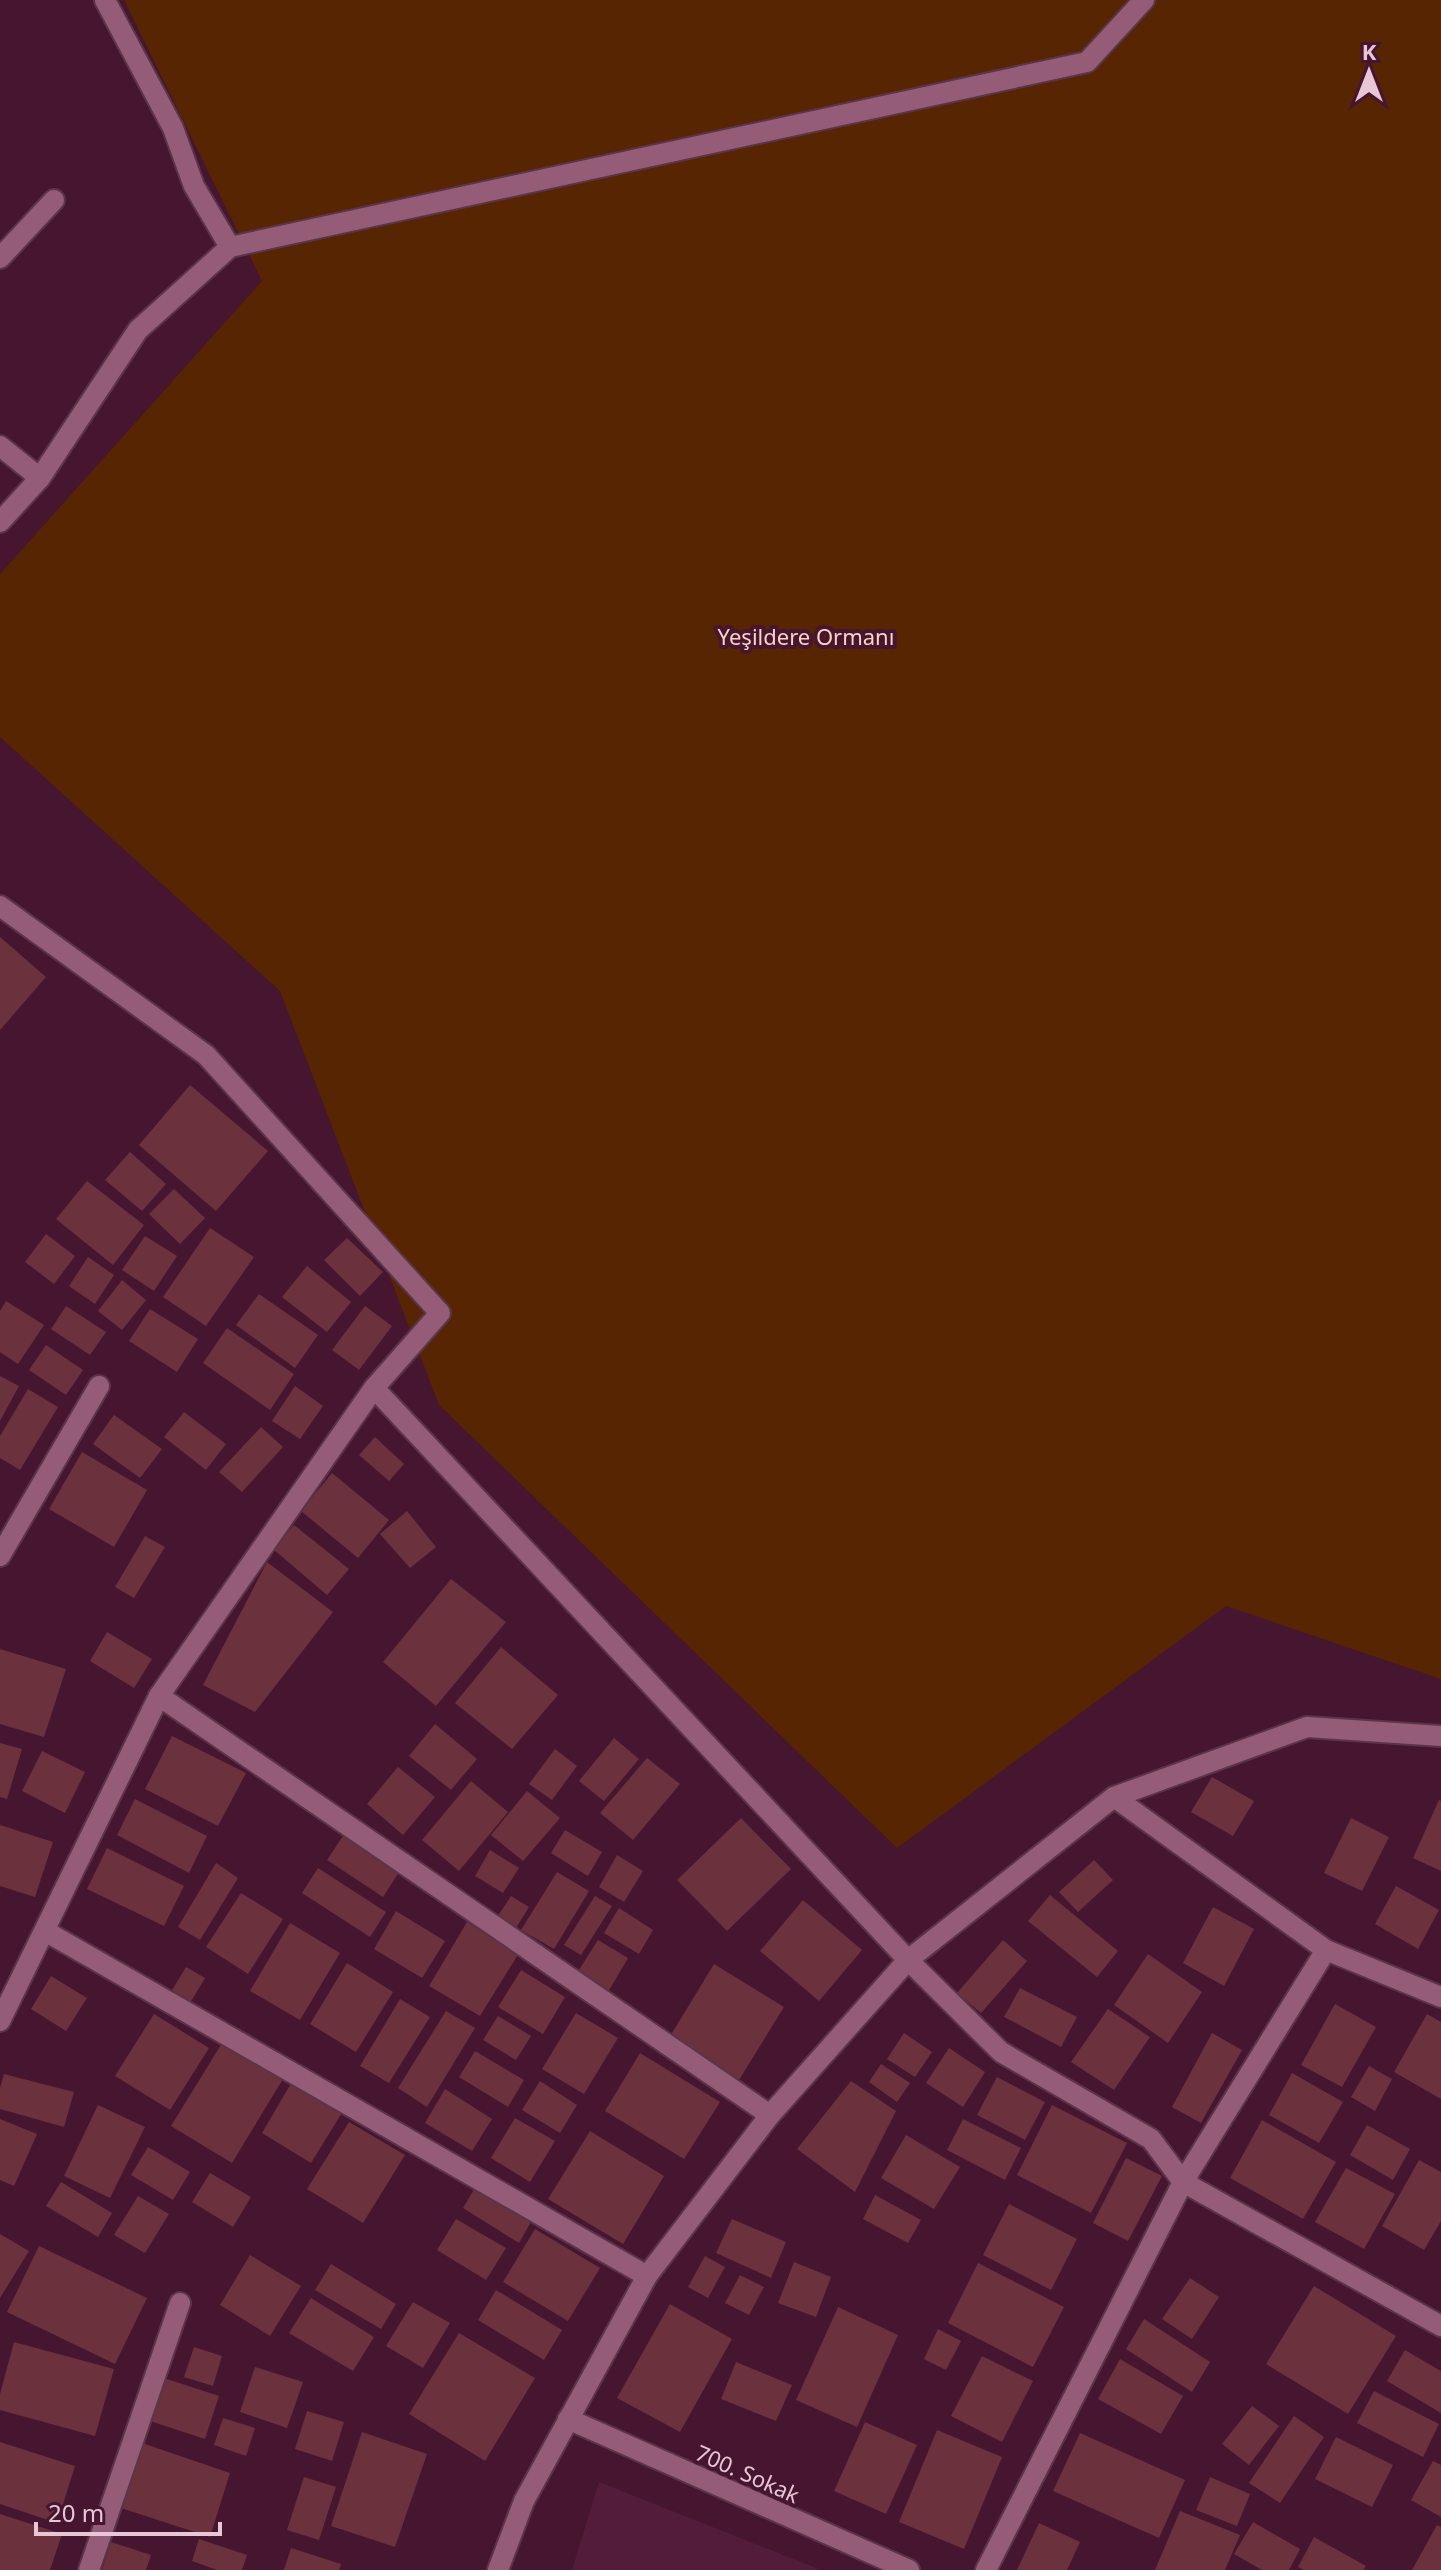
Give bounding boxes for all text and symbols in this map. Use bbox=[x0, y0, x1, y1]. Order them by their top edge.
north arrow bbox=[1329, 32, 1409, 112]
text: K bbox=[1362, 36, 1377, 66]
park label: Yeşildere Ormanı bbox=[718, 621, 894, 651]
street label: 700. Sokak bbox=[691, 2437, 805, 2509]
scale bar bbox=[36, 2486, 220, 2536]
text: 20 m bbox=[48, 2496, 104, 2529]

